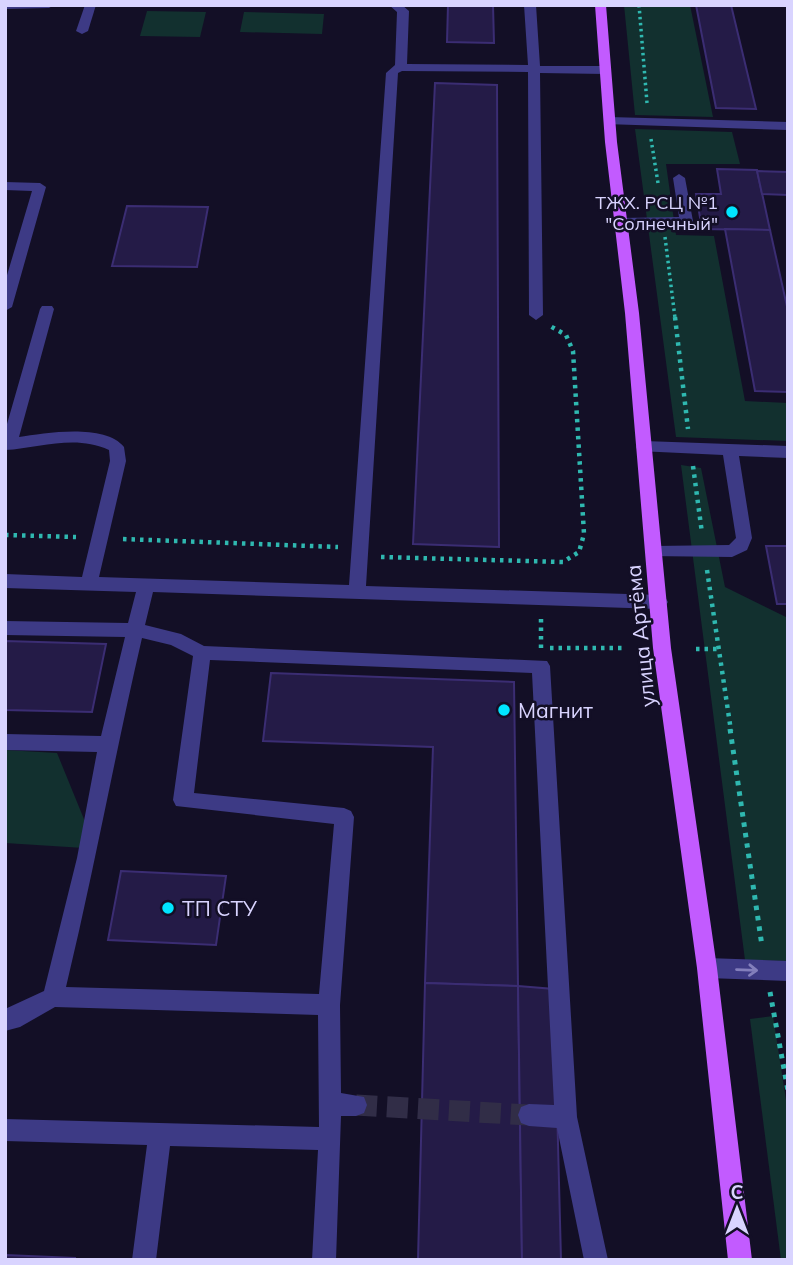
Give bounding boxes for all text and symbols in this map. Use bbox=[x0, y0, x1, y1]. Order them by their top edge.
place label: ТЖХ. РСЦ №1 "Солнечный" bbox=[595, 191, 718, 235]
marker: ТЖХ. РСЦ №1 "Солнечный" bbox=[724, 204, 740, 220]
street label: улица Артёма bbox=[620, 564, 660, 708]
place label: Магнит bbox=[518, 697, 593, 723]
marker: Магнит bbox=[496, 702, 512, 718]
place label: ТП СТУ bbox=[182, 895, 257, 921]
marker: ТП СТУ bbox=[160, 900, 176, 916]
one-way arrow bbox=[736, 963, 759, 976]
north arrow bbox=[702, 1174, 772, 1244]
text: С bbox=[730, 1180, 744, 1204]

